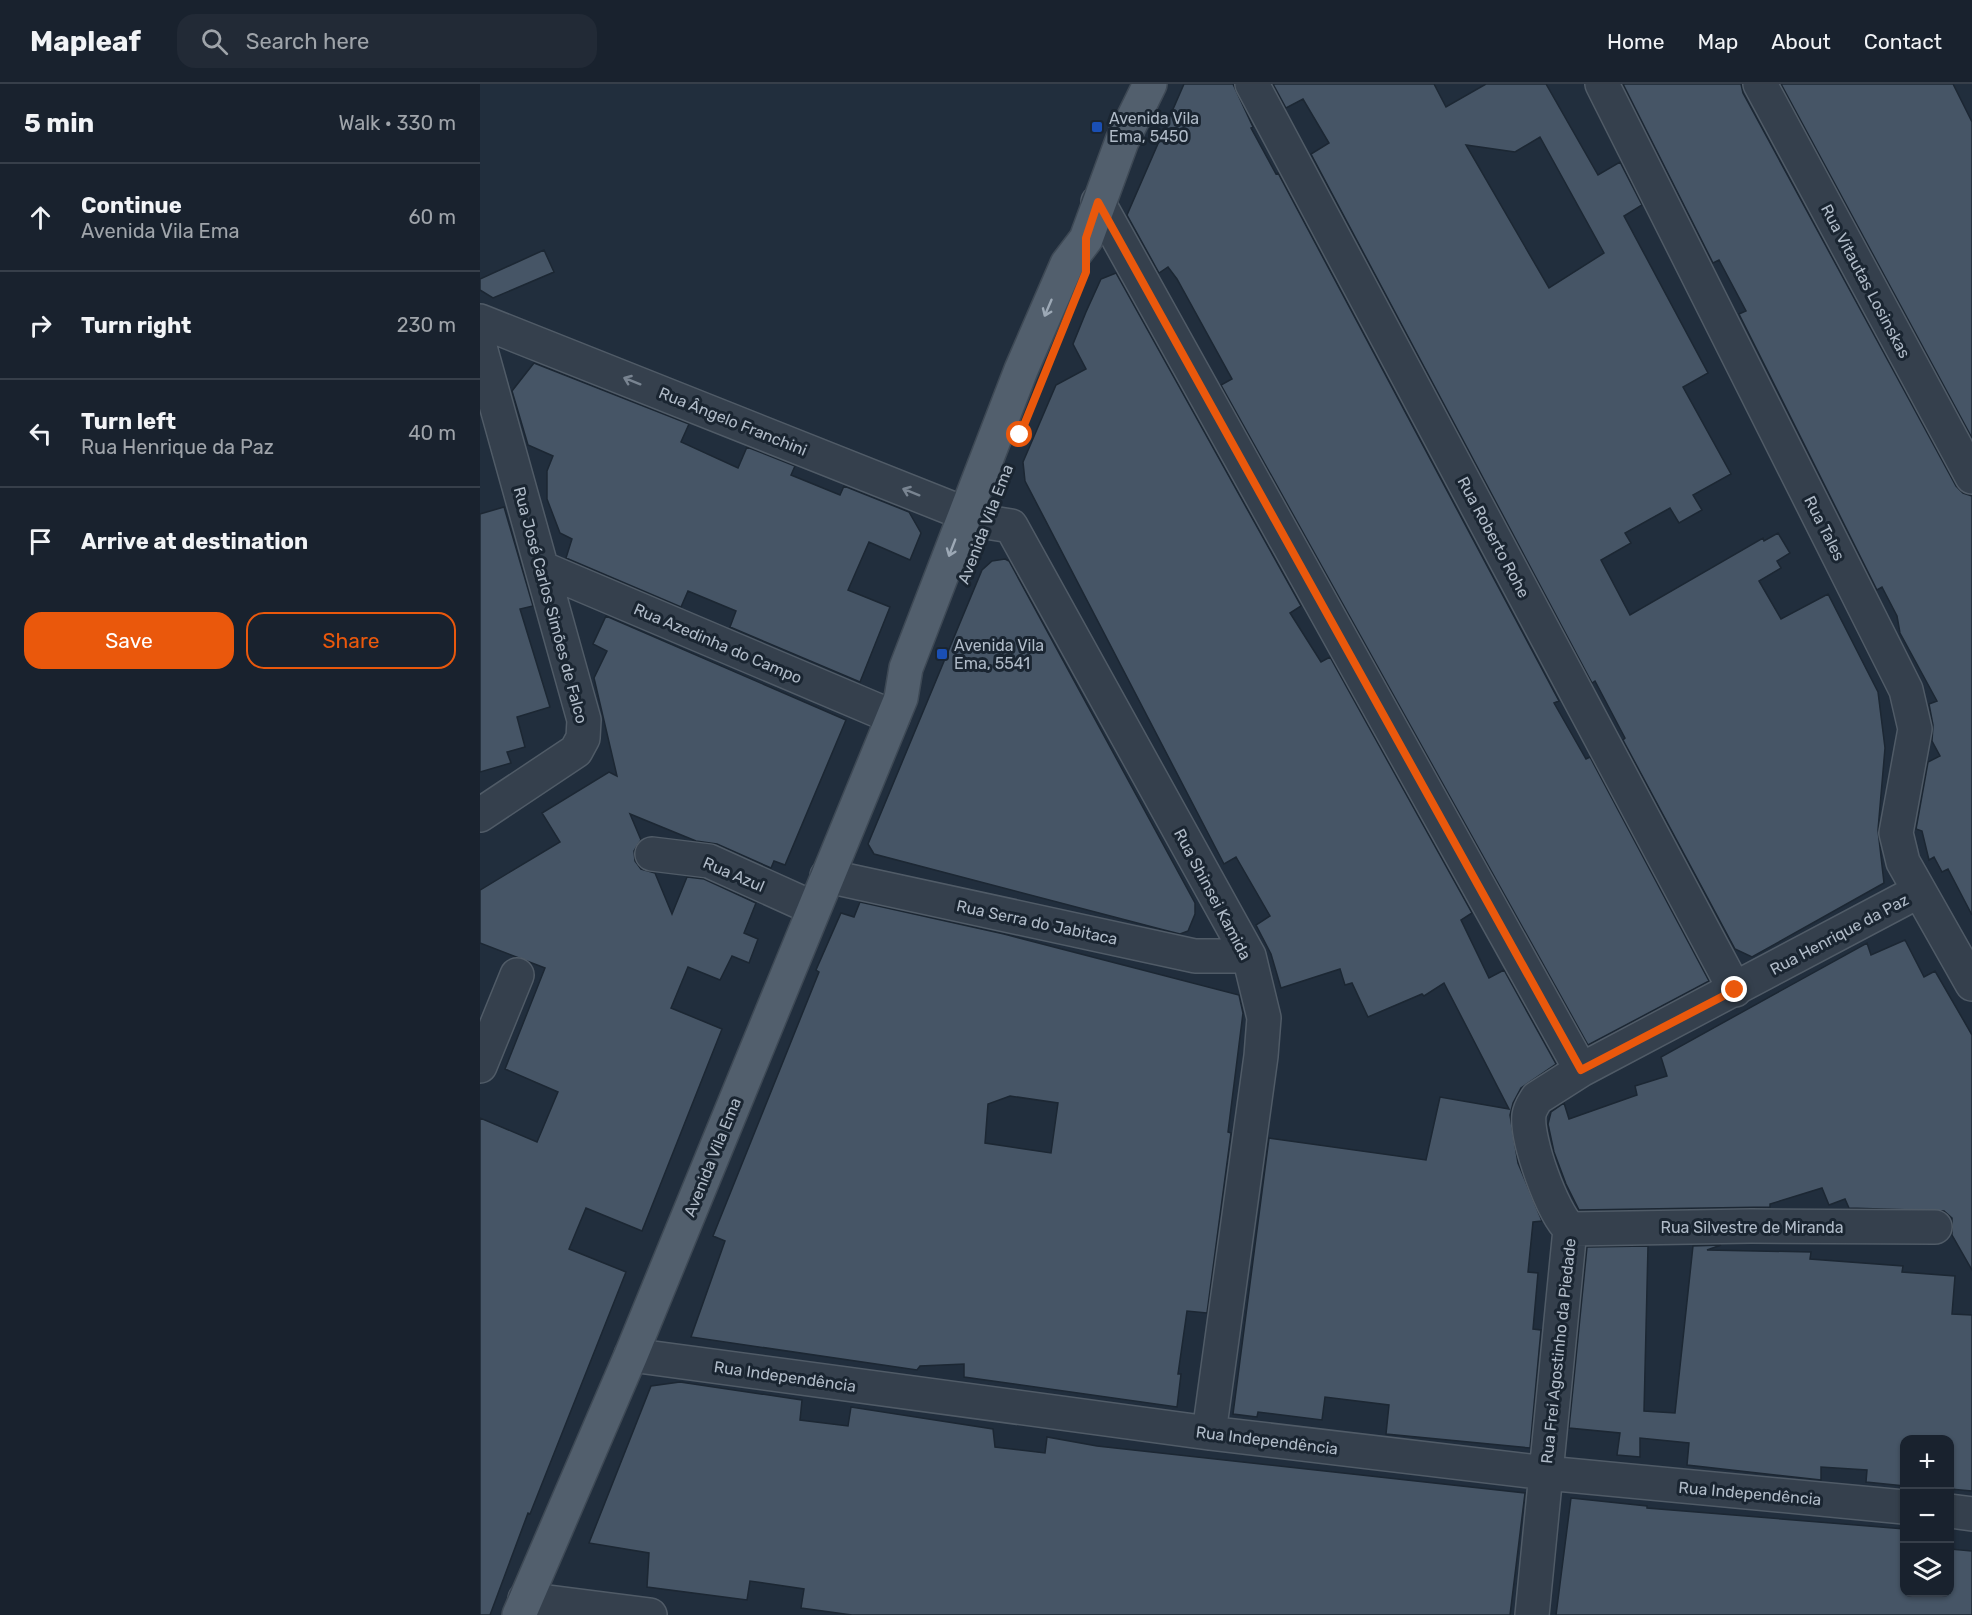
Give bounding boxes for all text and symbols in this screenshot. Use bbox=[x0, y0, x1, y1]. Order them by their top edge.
search box bbox=[177, 14, 597, 68]
text: Mapleaf bbox=[30, 25, 141, 58]
icon: search bbox=[198, 25, 231, 58]
text: Search here bbox=[246, 28, 369, 55]
text: Home bbox=[1607, 29, 1664, 54]
text: Map bbox=[1697, 29, 1738, 54]
text: About bbox=[1771, 29, 1831, 54]
text: Contact bbox=[1864, 29, 1942, 54]
text: 5 min bbox=[24, 108, 94, 139]
place label: Avenida Vila Ema, 5450 bbox=[1109, 109, 1199, 146]
text: Walk · 330 m bbox=[339, 111, 456, 135]
marker: Avenida Vila Ema, 5450 bbox=[1090, 120, 1104, 134]
text: Continue bbox=[81, 192, 182, 219]
icon: ahead bbox=[24, 201, 57, 234]
street label: Rua Vitautas Losinskas bbox=[1817, 201, 1914, 361]
text: 60 m bbox=[409, 205, 456, 229]
text: Avenida Vila Ema bbox=[81, 219, 240, 243]
one-way arrow bbox=[1042, 299, 1054, 317]
icon: right bbox=[24, 309, 57, 342]
text: Turn right bbox=[81, 312, 191, 339]
text: 230 m bbox=[397, 313, 456, 337]
one-way arrow bbox=[624, 375, 642, 386]
street label: Rua Ângelo Franchini bbox=[656, 383, 810, 460]
text: Turn left bbox=[81, 408, 176, 435]
icon: left bbox=[24, 417, 57, 450]
text: 40 m bbox=[408, 421, 456, 445]
route start bbox=[1006, 421, 1032, 447]
text: Rua Henrique da Paz bbox=[81, 435, 274, 459]
street label: Avenida Vila Ema bbox=[954, 462, 1017, 587]
street label: Rua Roberto Rohe bbox=[1454, 473, 1534, 601]
street label: Rua José Carlos Simões de Falco bbox=[510, 485, 591, 726]
one-way arrow bbox=[902, 486, 921, 497]
street label: Rua Tales bbox=[1800, 493, 1849, 564]
icon: arrive bbox=[24, 525, 57, 558]
text: Arrive at destination bbox=[81, 528, 308, 555]
one-way arrow bbox=[946, 538, 957, 556]
street label: Rua Azedinha do Campo bbox=[631, 599, 805, 688]
button: Save bbox=[24, 612, 234, 669]
button: Share bbox=[246, 612, 456, 669]
place label: Avenida Vila Ema, 5541 bbox=[954, 636, 1044, 673]
marker: Avenida Vila Ema, 5541 bbox=[935, 647, 949, 661]
street label: Rua Shinsei Kamida bbox=[1170, 825, 1255, 963]
street label: Rua Azul bbox=[700, 853, 767, 896]
street label: Rua Henrique da Paz bbox=[1767, 890, 1912, 979]
street label: Rua Serra do Jabitaca bbox=[955, 896, 1119, 949]
route end bbox=[1721, 976, 1747, 1002]
street label: Avenida Vila Ema bbox=[680, 1095, 745, 1220]
street label: Rua Silvestre de Miranda bbox=[1660, 1218, 1844, 1237]
street label: Rua Frei Agostinho da Piedade bbox=[1537, 1237, 1580, 1465]
street label: Rua Independência bbox=[713, 1357, 857, 1396]
street label: Rua Independência bbox=[1195, 1422, 1339, 1459]
map controls bbox=[1900, 1435, 1954, 1597]
button: + bbox=[1900, 1435, 1954, 1489]
street label: Rua Independência bbox=[1678, 1478, 1822, 1509]
button: − bbox=[1900, 1489, 1954, 1543]
button: layers bbox=[1900, 1543, 1954, 1597]

